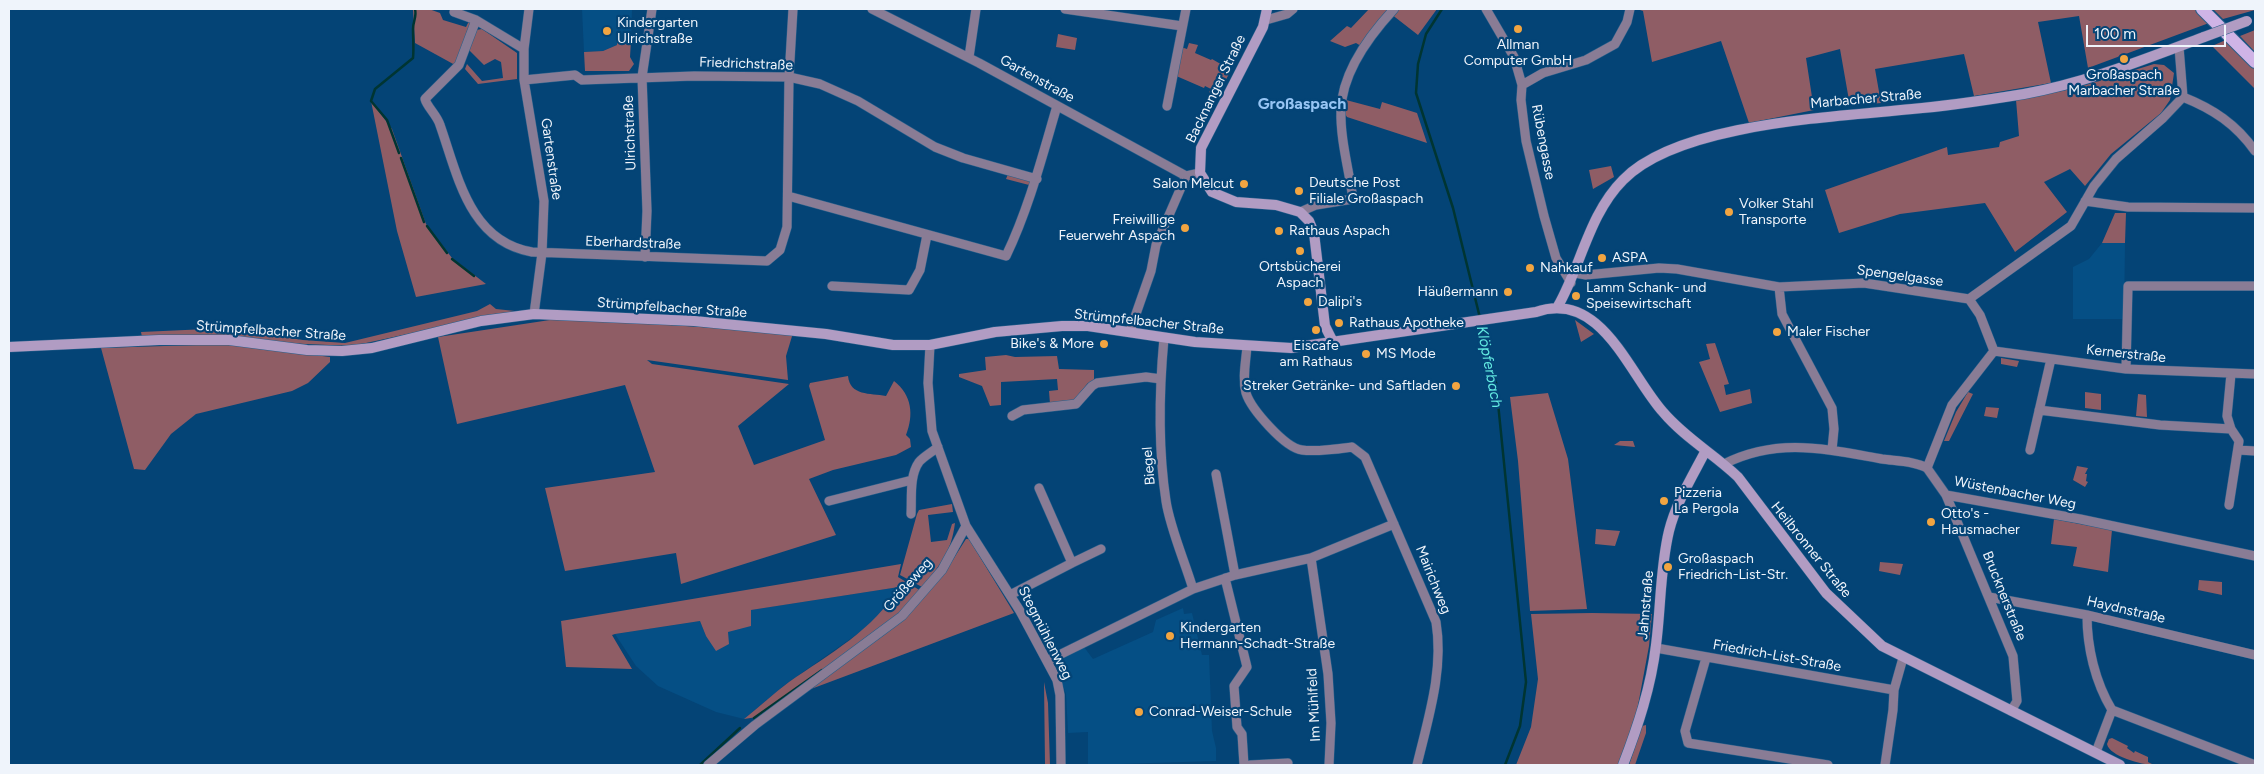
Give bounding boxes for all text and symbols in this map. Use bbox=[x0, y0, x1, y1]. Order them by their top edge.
place label: Kindergarten Ulrichstraße bbox=[617, 15, 698, 48]
scale bar bbox=[2089, 15, 2229, 47]
marker: Allman Computer GmbH bbox=[1512, 23, 1524, 35]
marker: Kindergarten Ulrichstraße bbox=[601, 25, 613, 37]
text: 100 m bbox=[2094, 25, 2136, 43]
street label: Backnanger Straße bbox=[1183, 32, 1249, 146]
place label: Allman Computer GmbH bbox=[1464, 37, 1572, 70]
street label: Gartenstraße bbox=[997, 52, 1077, 106]
marker: Großaspach Marbacher Straße bbox=[2118, 53, 2130, 65]
street label: Friedrichstraße bbox=[699, 54, 793, 74]
place label: Großaspach Marbacher Straße bbox=[2068, 67, 2180, 100]
street label: Marbacher Straße bbox=[1810, 86, 1922, 112]
district label: Großaspach bbox=[1258, 94, 1346, 114]
street label: Ulrichstraße bbox=[620, 95, 640, 171]
street label: Rübengasse bbox=[1527, 103, 1559, 181]
street label: Gartenstraße bbox=[537, 117, 565, 201]
place label: Deutsche Post Filiale Großaspach bbox=[1309, 175, 1423, 208]
place label: Salon Melcut bbox=[1153, 176, 1234, 192]
marker: Salon Melcut bbox=[1238, 178, 1250, 190]
marker: Deutsche Post Filiale Großaspach bbox=[1293, 185, 1305, 197]
place label: Volker Stahl Transporte bbox=[1739, 196, 1814, 228]
marker: Volker Stahl Transporte bbox=[1723, 206, 1735, 218]
place label: Freiwillige Feuerwehr Aspach bbox=[1058, 212, 1175, 244]
marker: Freiwillige Feuerwehr Aspach bbox=[1179, 222, 1191, 234]
place label: Rathaus Aspach bbox=[1289, 223, 1390, 239]
marker: Rathaus Aspach bbox=[1273, 225, 1285, 237]
street label: Eberhardstraße bbox=[585, 233, 681, 253]
marker: Ortsbücherei Aspach bbox=[1294, 245, 1306, 257]
place label: ASPA bbox=[1612, 250, 1648, 266]
marker: ASPA bbox=[1596, 252, 1608, 264]
place label: Ortsbücherei Aspach bbox=[1259, 259, 1341, 292]
place label: Nahkauf bbox=[1540, 260, 1593, 276]
marker: Nahkauf bbox=[1524, 262, 1536, 274]
street label: Spengelgasse bbox=[1856, 262, 1944, 290]
place label: Lamm Schank- und Speisewirtschaft bbox=[1586, 280, 1707, 312]
place label: Häußermann bbox=[1418, 284, 1498, 300]
marker: Häußermann bbox=[1502, 286, 1514, 298]
marker: Lamm Schank- und Speisewirtschaft bbox=[1570, 290, 1582, 302]
street label: Strümpfelbacher Straße bbox=[596, 294, 748, 322]
place label: Dalipi's bbox=[1318, 294, 1362, 310]
marker: Dalipi's bbox=[1302, 296, 1314, 308]
street label: Strümpfelbacher Straße bbox=[1073, 306, 1225, 338]
place label: Rathaus Apotheke bbox=[1349, 315, 1464, 331]
street label: Strümpfelbacher Straße bbox=[195, 317, 347, 345]
marker: Rathaus Apotheke bbox=[1333, 317, 1345, 329]
marker: Eiscafe am Rathaus bbox=[1310, 324, 1322, 336]
place label: Maler Fischer bbox=[1787, 324, 1870, 340]
water label: Klöpferbach bbox=[1472, 325, 1506, 409]
marker: Maler Fischer bbox=[1771, 326, 1783, 338]
place label: Bike's & More bbox=[1010, 336, 1094, 352]
marker: Bike's & More bbox=[1098, 338, 1110, 350]
place label: Eiscafe am Rathaus bbox=[1280, 338, 1352, 371]
street label: Kernerstraße bbox=[2085, 341, 2167, 367]
place label: MS Mode bbox=[1376, 346, 1436, 362]
marker: MS Mode bbox=[1360, 348, 1372, 360]
place label: Streker Getränke- und Saftladen bbox=[1243, 378, 1446, 394]
marker: Streker Getränke- und Saftladen bbox=[1450, 380, 1462, 392]
street label: Biegel bbox=[1139, 446, 1159, 486]
street label: Wüstenbacher Weg bbox=[1953, 473, 2077, 513]
place label: Pizzeria La Pergola bbox=[1674, 485, 1739, 518]
marker: Pizzeria La Pergola bbox=[1658, 495, 1670, 507]
street label: Heilbronner Straße bbox=[1767, 499, 1855, 601]
place label: Otto's - Hausmacher bbox=[1941, 506, 2020, 538]
marker: Otto's - Hausmacher bbox=[1925, 516, 1937, 528]
street label: Mairichweg bbox=[1412, 543, 1454, 617]
street label: Brucknerstraße bbox=[1978, 549, 2030, 643]
place label: Großaspach Friedrich-List-Str. bbox=[1678, 551, 1788, 584]
street label: Größeweg bbox=[880, 555, 936, 615]
marker: Großaspach Friedrich-List-Str. bbox=[1662, 561, 1674, 573]
street label: Jahnstraße bbox=[1635, 570, 1657, 640]
street label: Stegmühlenweg bbox=[1014, 584, 1076, 682]
street label: Haydnstraße bbox=[2085, 593, 2167, 627]
place label: Kindergarten Hermann-Schadt-Straße bbox=[1180, 620, 1335, 652]
marker: Kindergarten Hermann-Schadt-Straße bbox=[1164, 630, 1176, 642]
street label: Friedrich-List-Straße bbox=[1712, 636, 1842, 676]
street label: Im Mühlfeld bbox=[1304, 668, 1324, 742]
place label: Conrad-Weiser-Schule bbox=[1149, 704, 1292, 720]
marker: Conrad-Weiser-Schule bbox=[1133, 706, 1145, 718]

